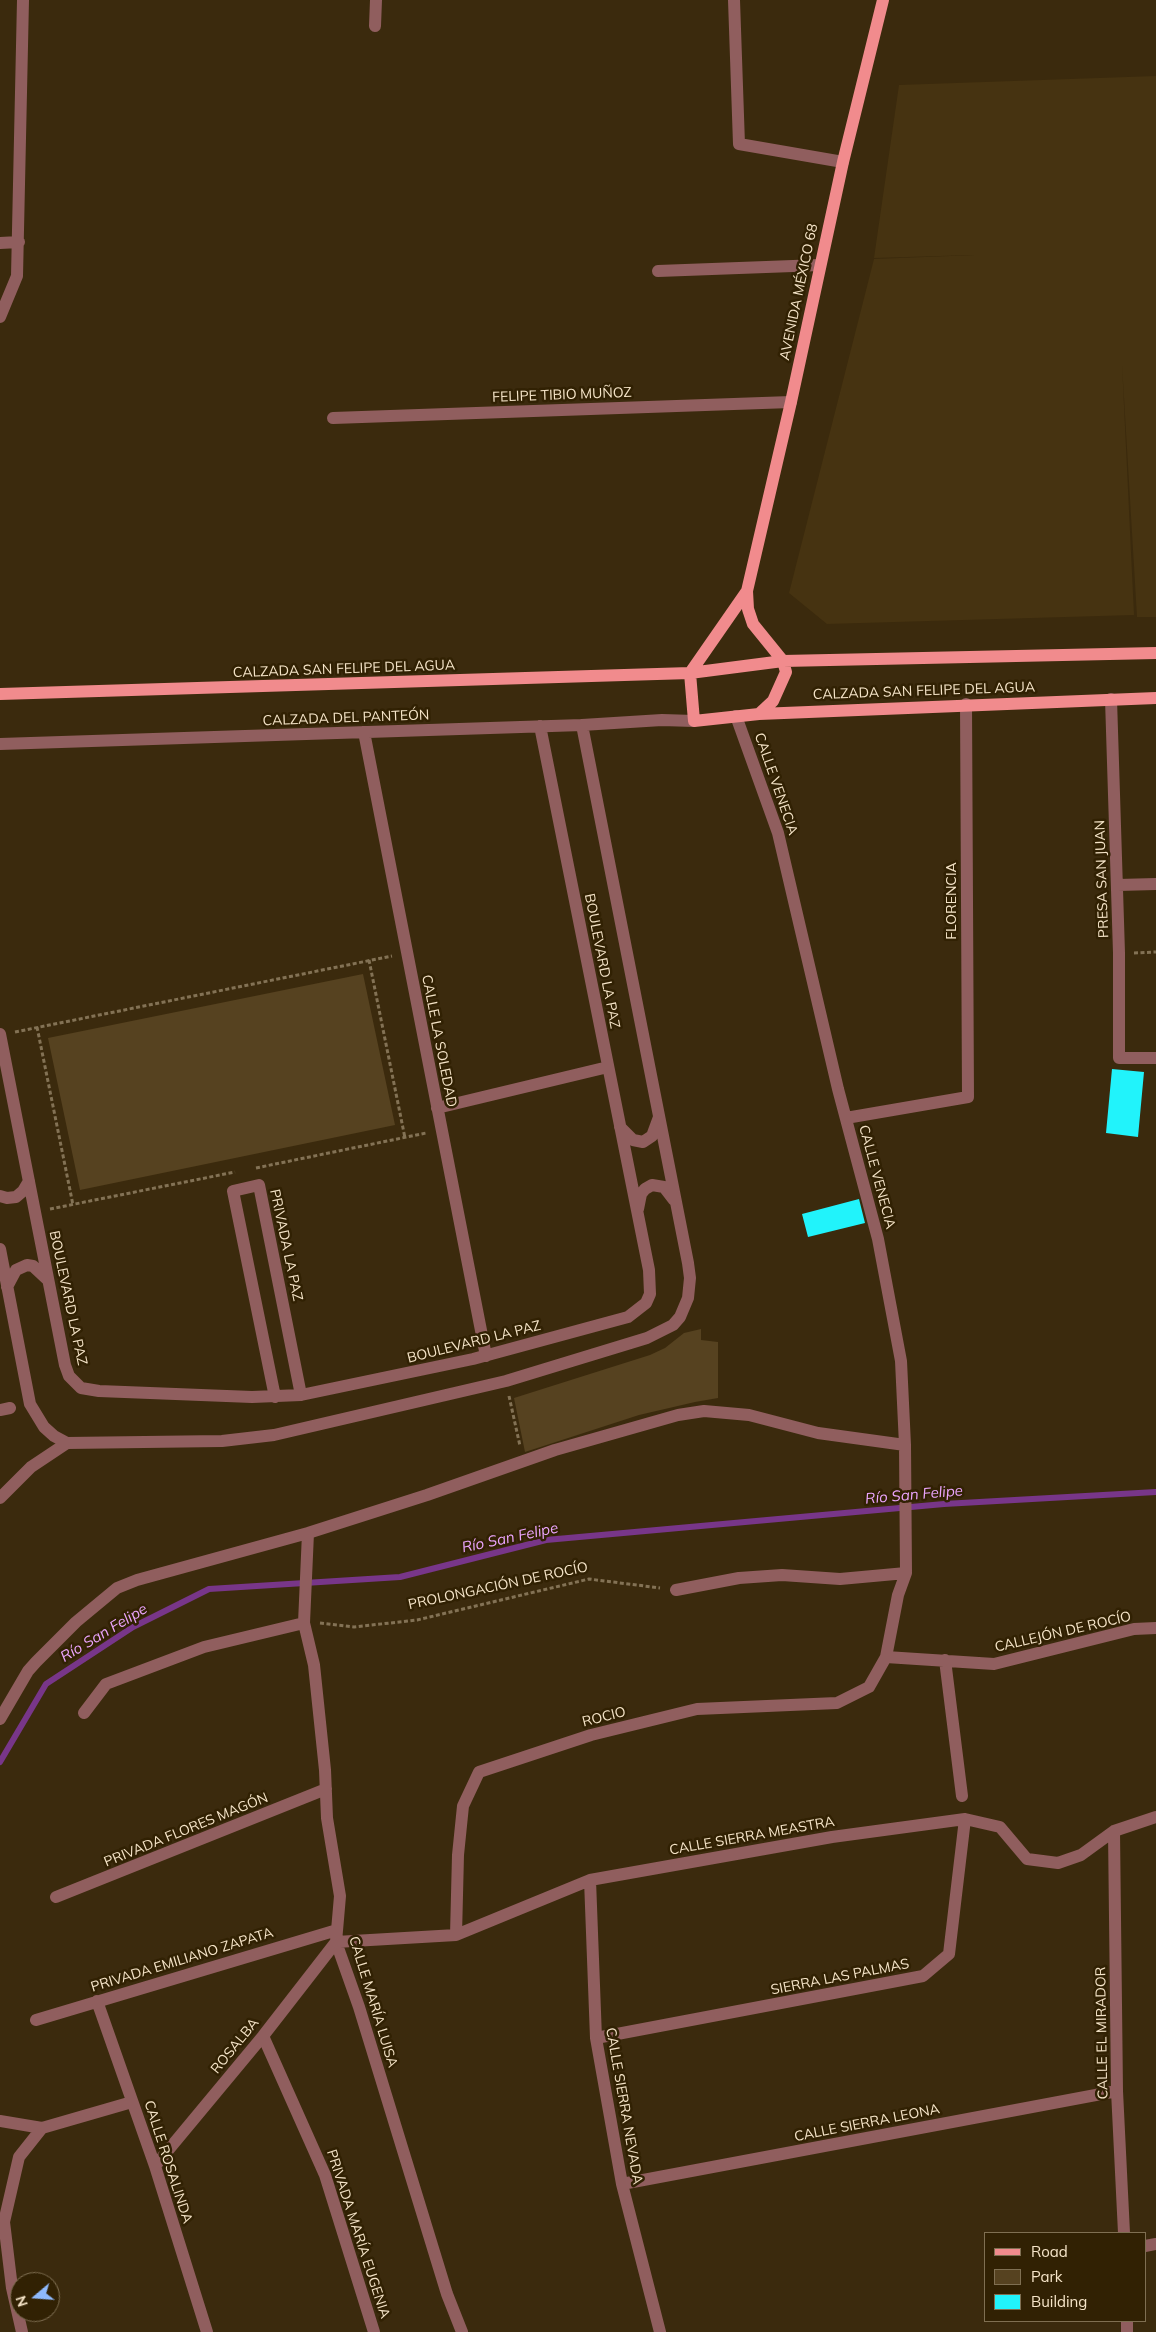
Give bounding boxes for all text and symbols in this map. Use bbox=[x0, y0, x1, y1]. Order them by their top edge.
street label: AVENIDA MÉXICO 68 bbox=[776, 222, 822, 362]
street label: FELIPE TIBIO MUÑOZ bbox=[492, 384, 632, 406]
street label: CALZADA SAN FELIPE DEL AGUA bbox=[233, 657, 455, 681]
street label: CALZADA SAN FELIPE DEL AGUA bbox=[813, 679, 1035, 703]
street label: CALZADA DEL PANTEÓN bbox=[262, 707, 430, 729]
street label: CALLE VENECIA bbox=[751, 731, 801, 837]
street label: PRESA SAN JUAN bbox=[1092, 820, 1112, 938]
street label: FLORENCIA bbox=[944, 862, 960, 940]
street label: BOULEVARD LA PAZ bbox=[581, 892, 623, 1030]
street label: CALLE LA SOLEDAD bbox=[418, 973, 460, 1109]
street label: CALLE VENECIA bbox=[855, 1123, 899, 1231]
street label: PRIVADA LA PAZ bbox=[266, 1188, 306, 1302]
street label: BOULEVARD LA PAZ bbox=[46, 1229, 90, 1367]
street label: BOULEVARD LA PAZ bbox=[405, 1317, 543, 1367]
water label: Río San Felipe bbox=[864, 1482, 964, 1508]
water label: Río San Felipe bbox=[460, 1519, 560, 1557]
street label: PROLONGACIÓN DE ROCÍO bbox=[407, 1559, 589, 1613]
water label: Río San Felipe bbox=[57, 1600, 151, 1666]
street label: CALLEJÓN DE ROCÍO bbox=[993, 1608, 1133, 1656]
street label: ROCIO bbox=[580, 1703, 628, 1731]
street label: PRIVADA FLORES MAGÓN bbox=[101, 1789, 271, 1871]
street label: CALLE SIERRA MEASTRA bbox=[668, 1813, 836, 1859]
street label: PRIVADA EMILIANO ZAPATA bbox=[89, 1924, 275, 1996]
street label: CALLE MARÍA LUISA bbox=[345, 1934, 401, 2070]
street label: SIERRA LAS PALMAS bbox=[769, 1955, 911, 1999]
street label: CALLE EL MIRADOR bbox=[1092, 1967, 1112, 2099]
street label: ROSALBA bbox=[207, 2015, 263, 2077]
street label: CALLE SIERRA NEVADA bbox=[602, 2026, 646, 2186]
street label: CALLE ROSALINDA bbox=[140, 2098, 196, 2226]
street label: CALLE SIERRA LEONA bbox=[793, 2101, 941, 2145]
street label: PRIVADA MARÍA EUGENIA bbox=[323, 2147, 393, 2321]
legend bbox=[984, 2232, 1146, 2322]
text: Road bbox=[1031, 2242, 1068, 2261]
text: Park bbox=[1031, 2267, 1063, 2286]
north arrow bbox=[10, 2272, 60, 2322]
text: Building bbox=[1031, 2292, 1087, 2311]
text: N bbox=[11, 2294, 32, 2309]

